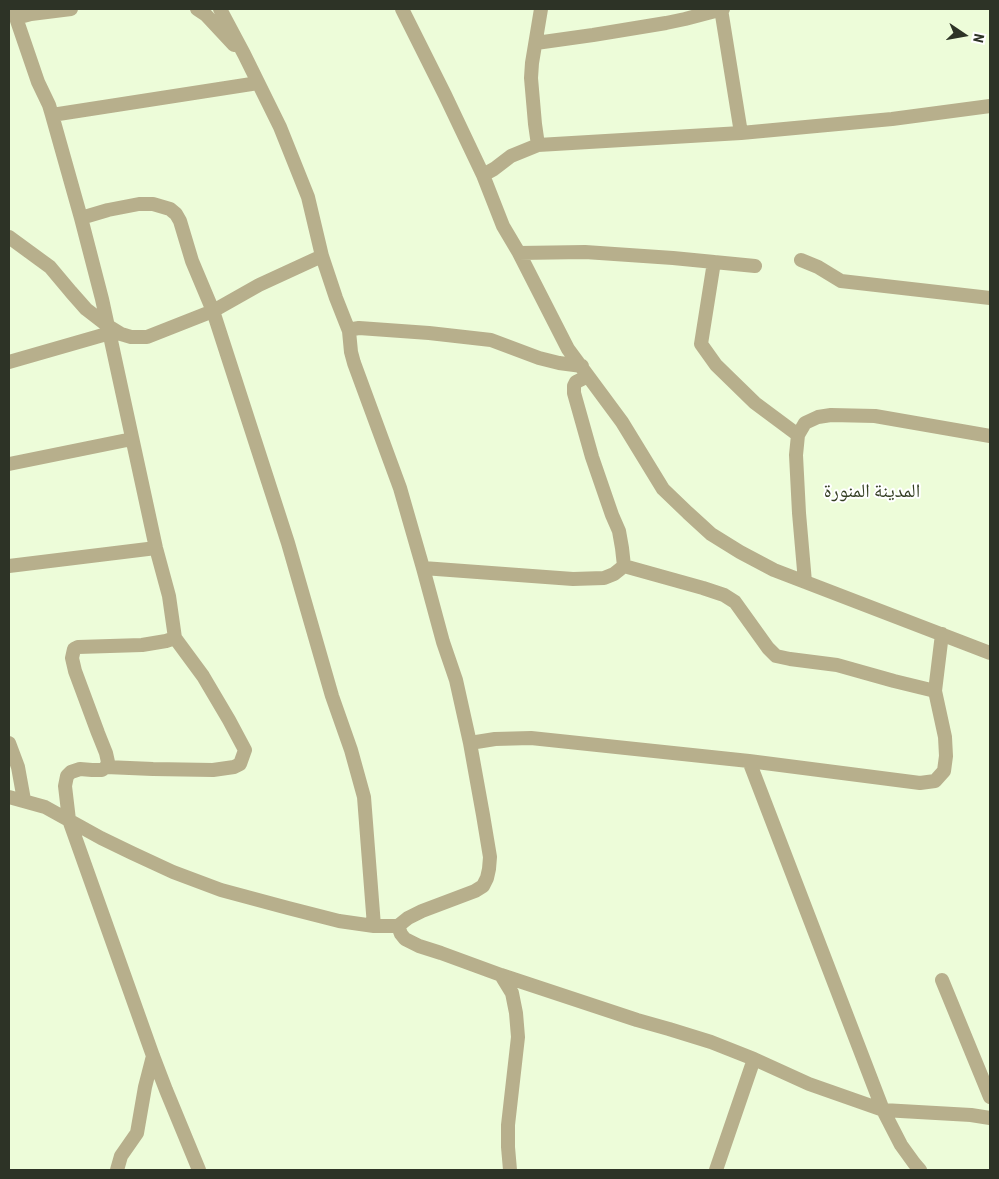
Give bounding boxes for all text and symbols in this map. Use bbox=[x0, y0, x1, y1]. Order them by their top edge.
north arrow bbox=[939, 10, 989, 60]
text: N bbox=[970, 32, 987, 44]
district label: المدينة المنورة bbox=[824, 481, 920, 503]

